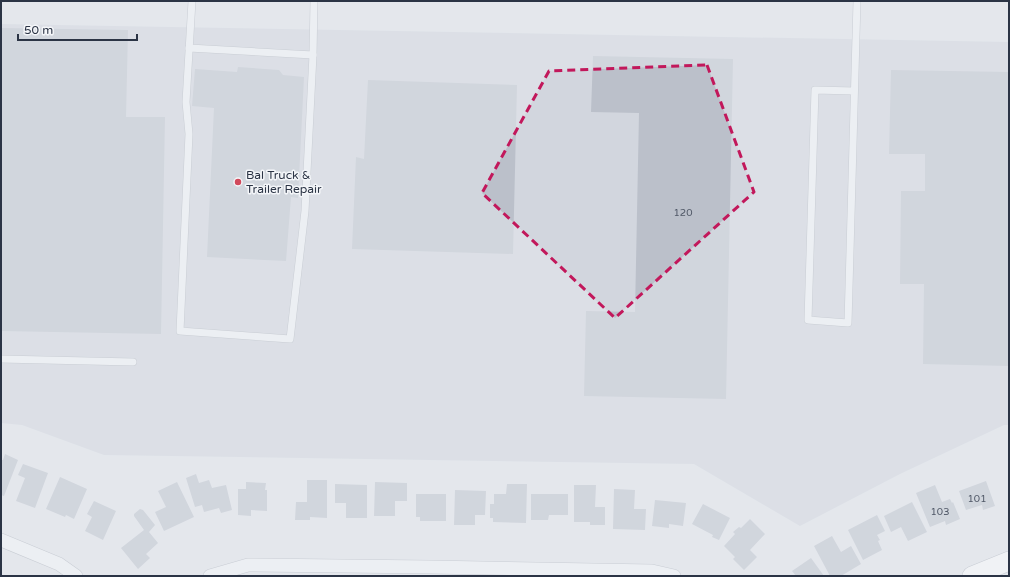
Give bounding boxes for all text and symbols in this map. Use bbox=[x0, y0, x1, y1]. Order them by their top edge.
scale bar bbox=[18, 16, 137, 42]
text: 50 m bbox=[24, 23, 53, 37]
place label: Bal Truck & Trailer Repair bbox=[246, 168, 322, 196]
marker: Bal Truck & Trailer Repair bbox=[233, 177, 243, 187]
house number: 120 bbox=[674, 207, 692, 219]
house number: 101 bbox=[968, 493, 986, 505]
house number: 103 bbox=[931, 506, 949, 518]

